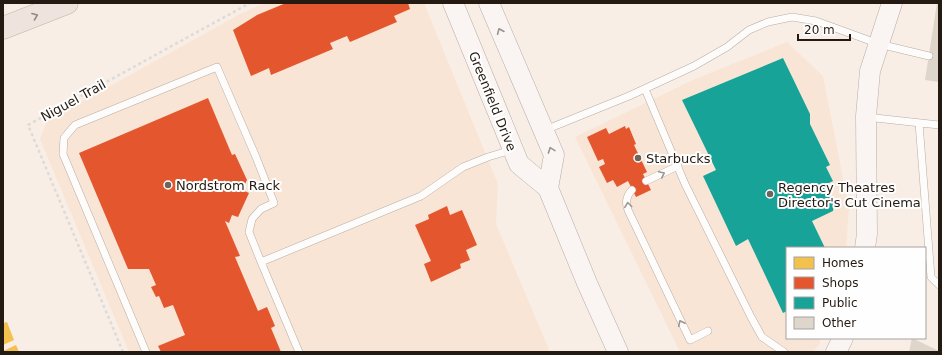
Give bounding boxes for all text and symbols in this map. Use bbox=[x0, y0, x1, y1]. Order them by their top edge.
one-way arrow bbox=[32, 12, 39, 20]
scale bar bbox=[798, 16, 850, 42]
text: 20 m bbox=[804, 23, 835, 37]
one-way arrow bbox=[497, 27, 505, 34]
street label: Greenfield Drive bbox=[466, 49, 519, 153]
street label: Niguel Trail bbox=[38, 76, 108, 124]
one-way arrow bbox=[547, 147, 556, 154]
place label: Starbucks bbox=[646, 151, 711, 166]
marker: Starbucks bbox=[633, 153, 643, 163]
one-way arrow bbox=[658, 171, 665, 179]
place label: Nordstrom Rack bbox=[176, 178, 281, 193]
marker: Nordstrom Rack bbox=[163, 180, 173, 190]
place label: Regency Theatres Director's Cut Cinema bbox=[778, 180, 921, 210]
marker: Regency Theatres Director's Cut Cinema bbox=[765, 189, 775, 199]
one-way arrow bbox=[624, 202, 633, 208]
legend bbox=[786, 247, 926, 339]
text: Homes bbox=[822, 256, 864, 270]
text: Shops bbox=[822, 276, 858, 290]
text: Public bbox=[822, 296, 858, 310]
text: Other bbox=[822, 316, 856, 330]
one-way arrow bbox=[678, 319, 686, 327]

